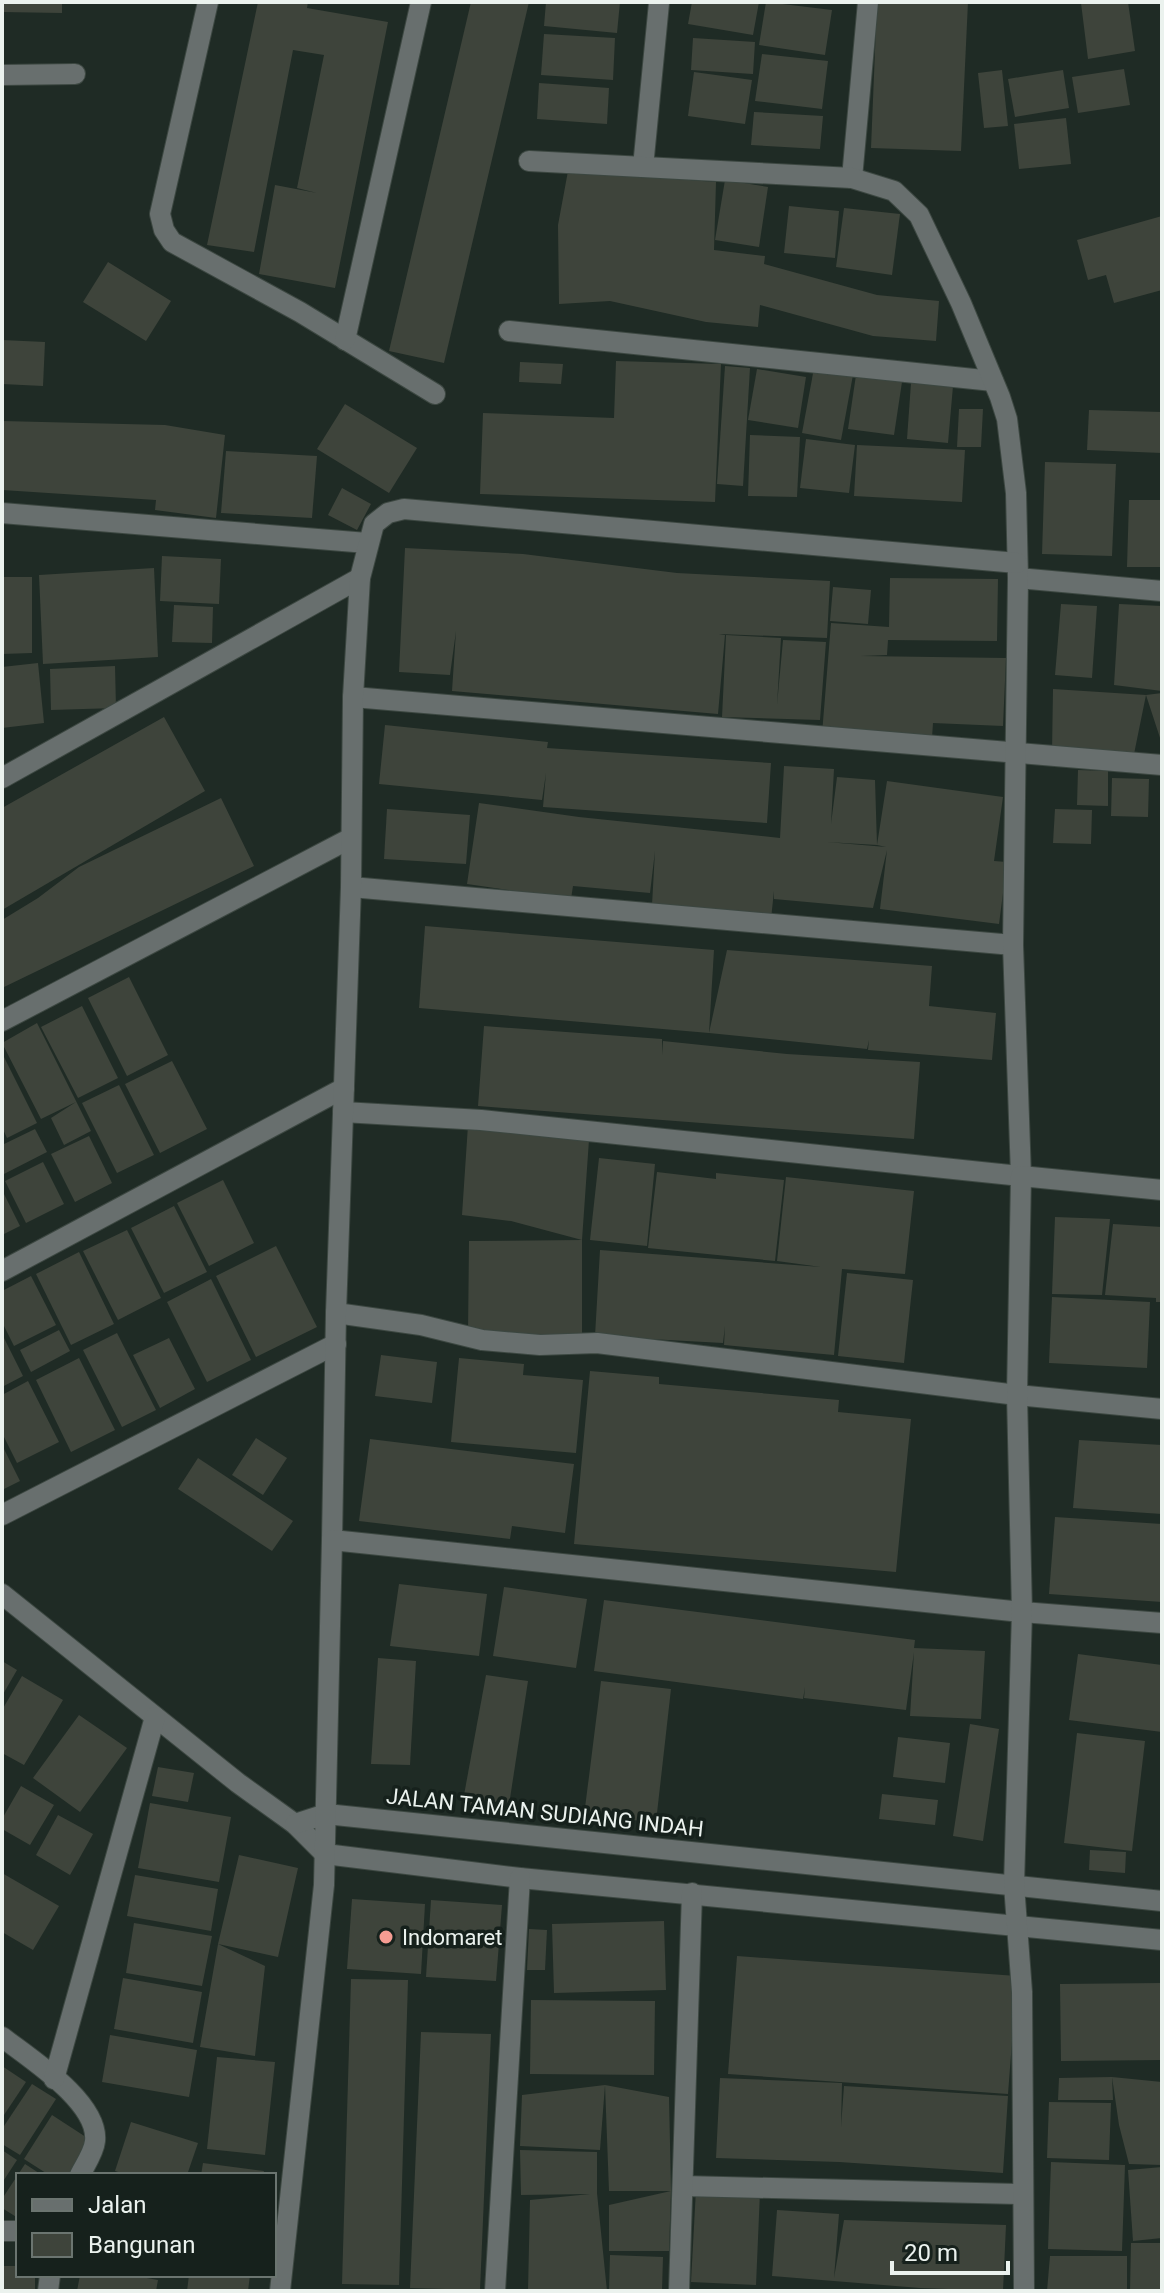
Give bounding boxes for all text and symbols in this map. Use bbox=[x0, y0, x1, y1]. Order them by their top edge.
street label: JALAN TAMAN SUDIANG INDAH bbox=[385, 1783, 705, 1842]
place label: Indomaret bbox=[402, 1925, 502, 1950]
marker: Indomaret bbox=[377, 1928, 395, 1946]
legend bbox=[16, 2173, 276, 2277]
text: Jalan bbox=[88, 2191, 146, 2219]
scale bar bbox=[892, 2225, 1008, 2275]
text: Bangunan bbox=[88, 2231, 196, 2259]
text: 20 m bbox=[904, 2239, 958, 2267]

